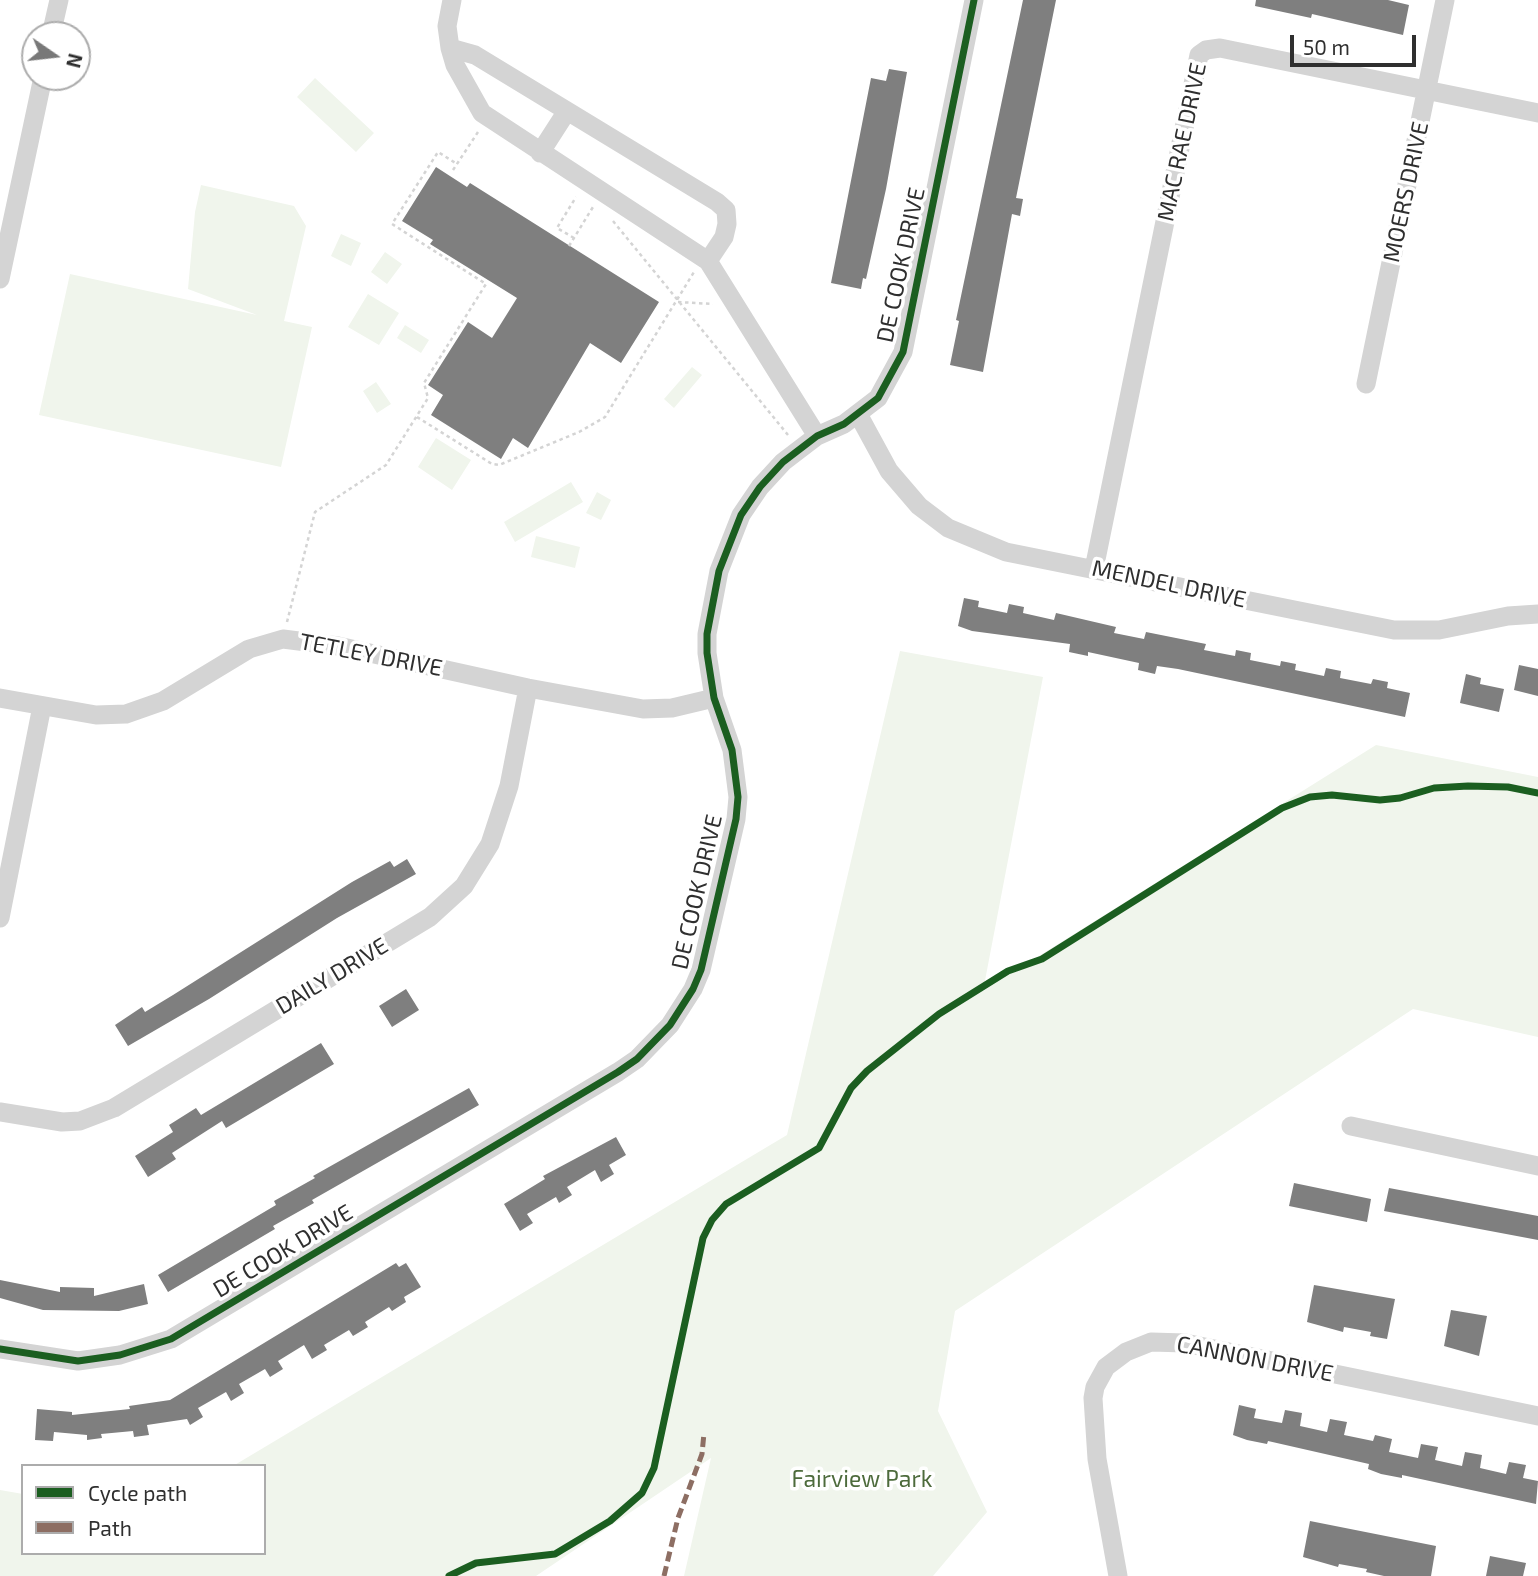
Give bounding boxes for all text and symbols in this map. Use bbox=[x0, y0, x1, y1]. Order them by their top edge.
north arrow bbox=[21, 21, 91, 91]
scale bar bbox=[1293, 21, 1419, 65]
text: 50 m bbox=[1303, 34, 1350, 59]
text: N bbox=[62, 51, 88, 70]
street label: MAC RAE DRIVE bbox=[1152, 60, 1212, 224]
street label: MOERS DRIVE bbox=[1378, 119, 1434, 265]
street label: DE COOK DRIVE bbox=[871, 185, 931, 345]
street label: MENDEL DRIVE bbox=[1089, 554, 1249, 614]
street label: TETLEY DRIVE bbox=[297, 628, 445, 682]
street label: DE COOK DRIVE bbox=[666, 812, 728, 972]
street label: DAILY DRIVE bbox=[271, 932, 393, 1020]
street label: DE COOK DRIVE bbox=[208, 1198, 358, 1304]
street label: CANNON DRIVE bbox=[1174, 1330, 1336, 1388]
legend bbox=[21, 1464, 266, 1555]
park label: Fairview Park bbox=[792, 1465, 932, 1493]
text: Cycle path bbox=[88, 1480, 187, 1505]
text: Path bbox=[88, 1515, 132, 1540]

